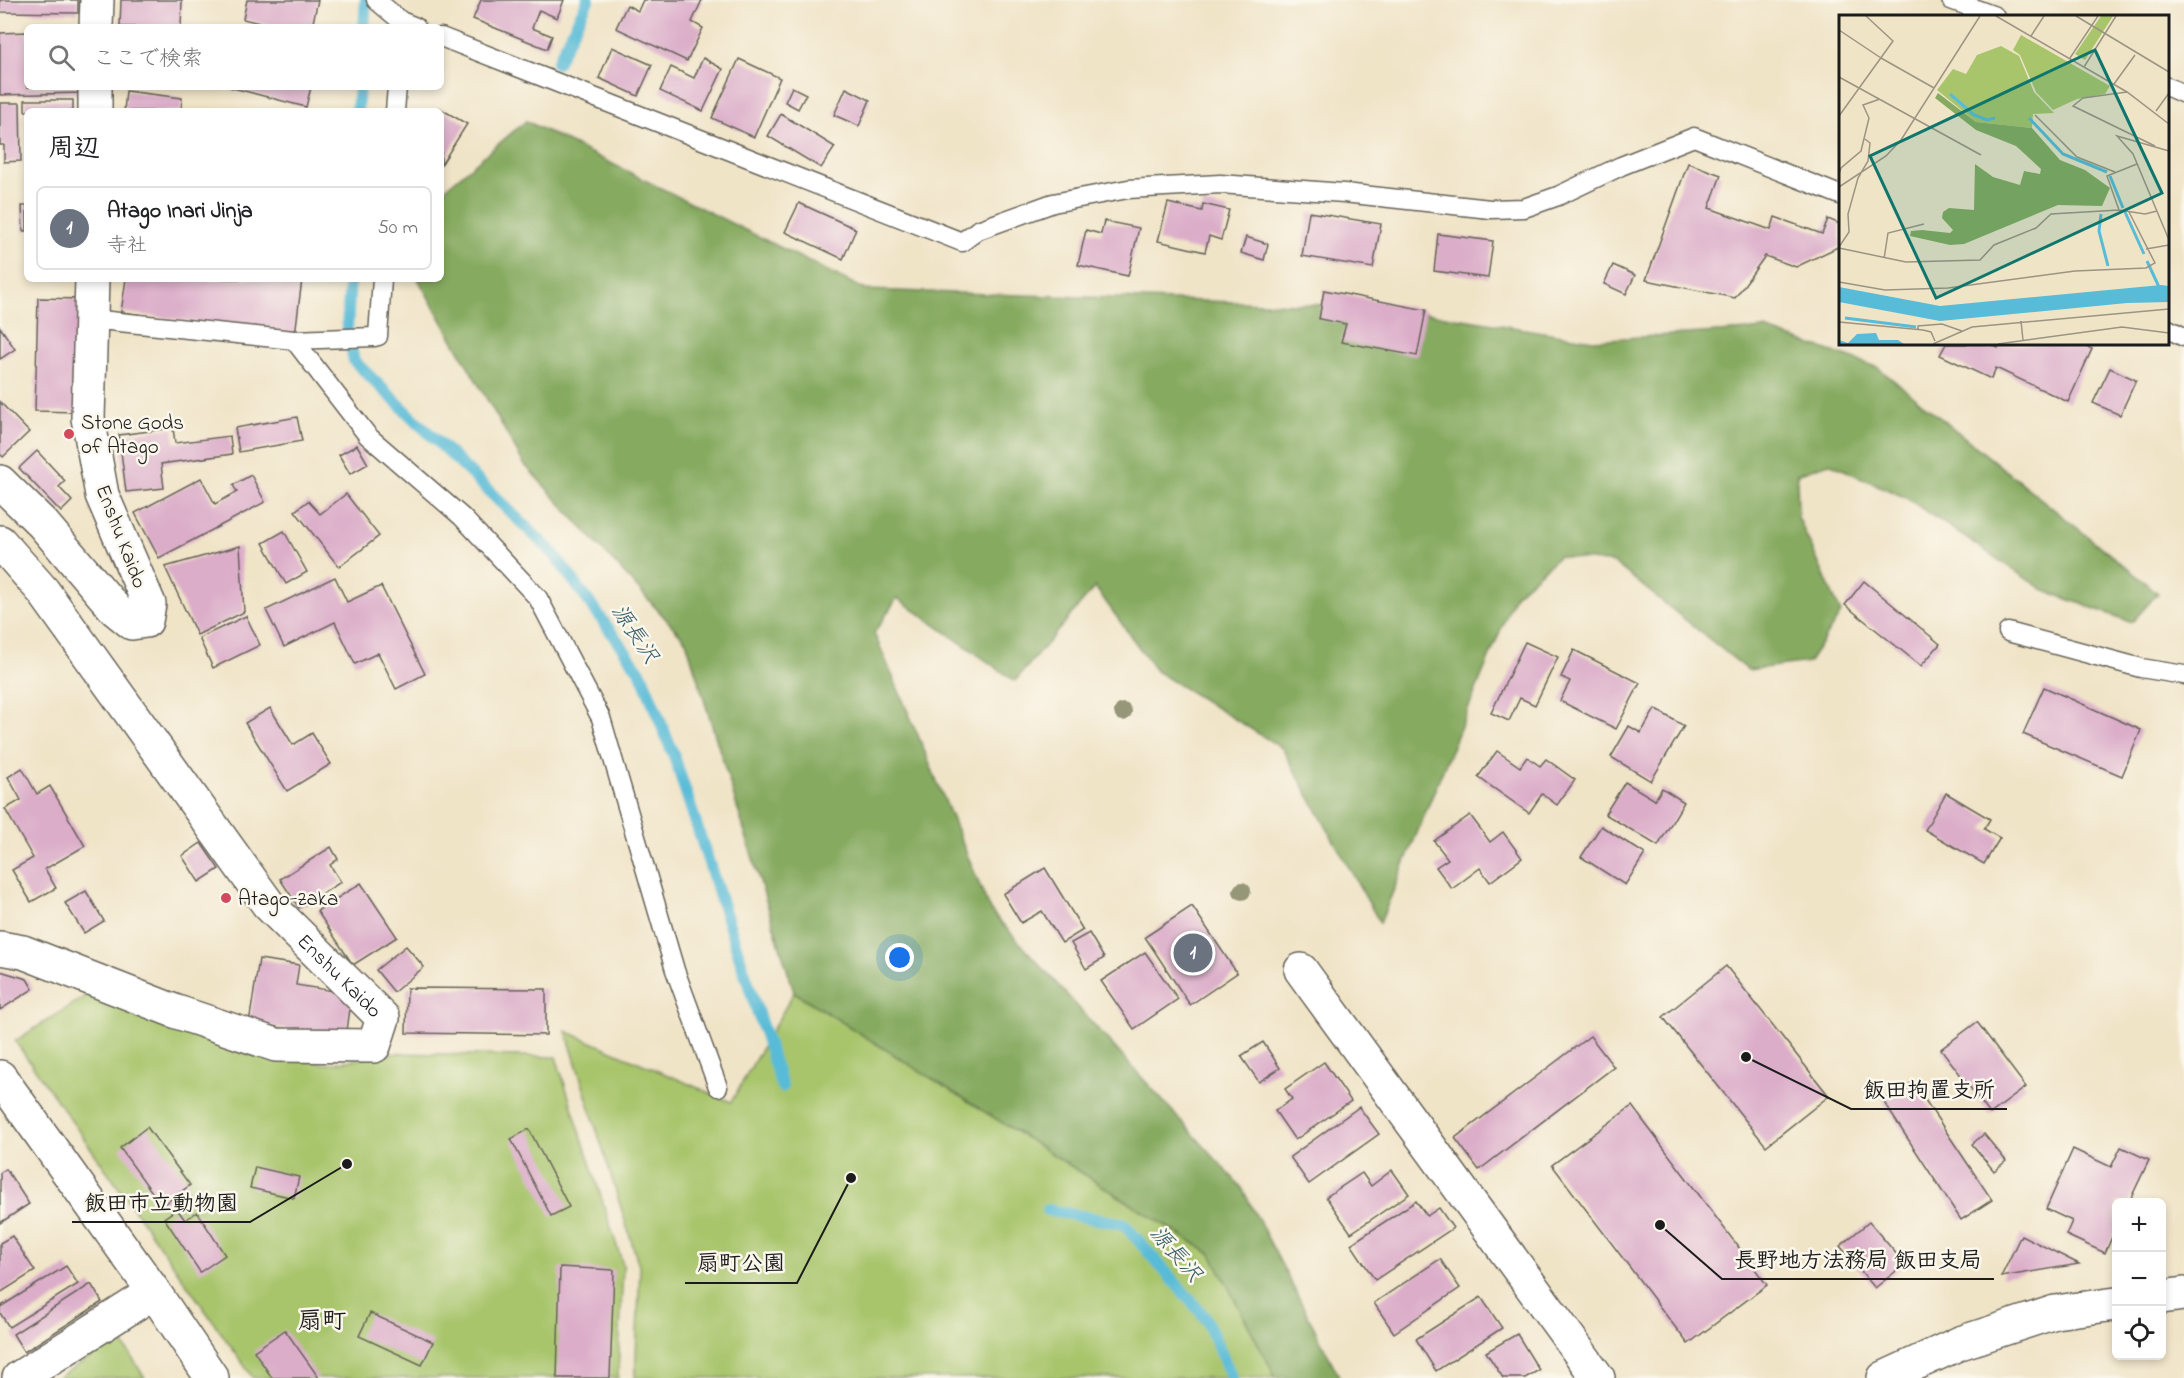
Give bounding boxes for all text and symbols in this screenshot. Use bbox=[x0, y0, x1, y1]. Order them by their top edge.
inset map bbox=[1839, 15, 2169, 345]
search box bbox=[24, 24, 444, 90]
icon: search bbox=[45, 41, 78, 74]
text: ここで検索 bbox=[93, 44, 203, 76]
text: 周辺 bbox=[48, 131, 100, 169]
text: Atago Inari Jinja bbox=[107, 196, 253, 228]
text: 1 bbox=[66, 214, 73, 243]
text: 50 m bbox=[377, 214, 418, 243]
text: 寺社 bbox=[107, 232, 147, 261]
place label: Stone Gods of Atago bbox=[81, 409, 184, 465]
marker: Stone Gods of Atago bbox=[62, 427, 76, 441]
street label: Enshu Kaido bbox=[87, 480, 154, 593]
water label: 源長沢 bbox=[602, 598, 666, 672]
place label: Atago-zaka bbox=[238, 885, 338, 917]
marker: Atago-zaka bbox=[219, 891, 233, 905]
street label: Enshu Kaido bbox=[289, 928, 388, 1026]
pin: 1 bbox=[1174, 930, 1212, 976]
your location bbox=[885, 943, 914, 972]
callout: 飯田拘置支所 bbox=[1851, 1069, 2007, 1109]
text: 飯田拘置支所 bbox=[1863, 1076, 1995, 1108]
callout: 飯田市立動物園 bbox=[72, 1182, 250, 1222]
text: 飯田市立動物園 bbox=[84, 1189, 238, 1221]
map controls bbox=[2112, 1198, 2166, 1360]
button: + bbox=[2112, 1198, 2166, 1252]
water label: 源長沢 bbox=[1141, 1220, 1209, 1291]
callout: 長野地方法務局 飯田支局 bbox=[1722, 1239, 1994, 1279]
callout: 扇町公園 bbox=[685, 1243, 797, 1283]
text: 長野地方法務局 飯田支局 bbox=[1734, 1246, 1982, 1278]
text: 扇町公園 bbox=[697, 1249, 785, 1281]
button: − bbox=[2112, 1252, 2166, 1306]
district label: 扇町 bbox=[298, 1305, 346, 1340]
button: locate bbox=[2112, 1306, 2166, 1360]

